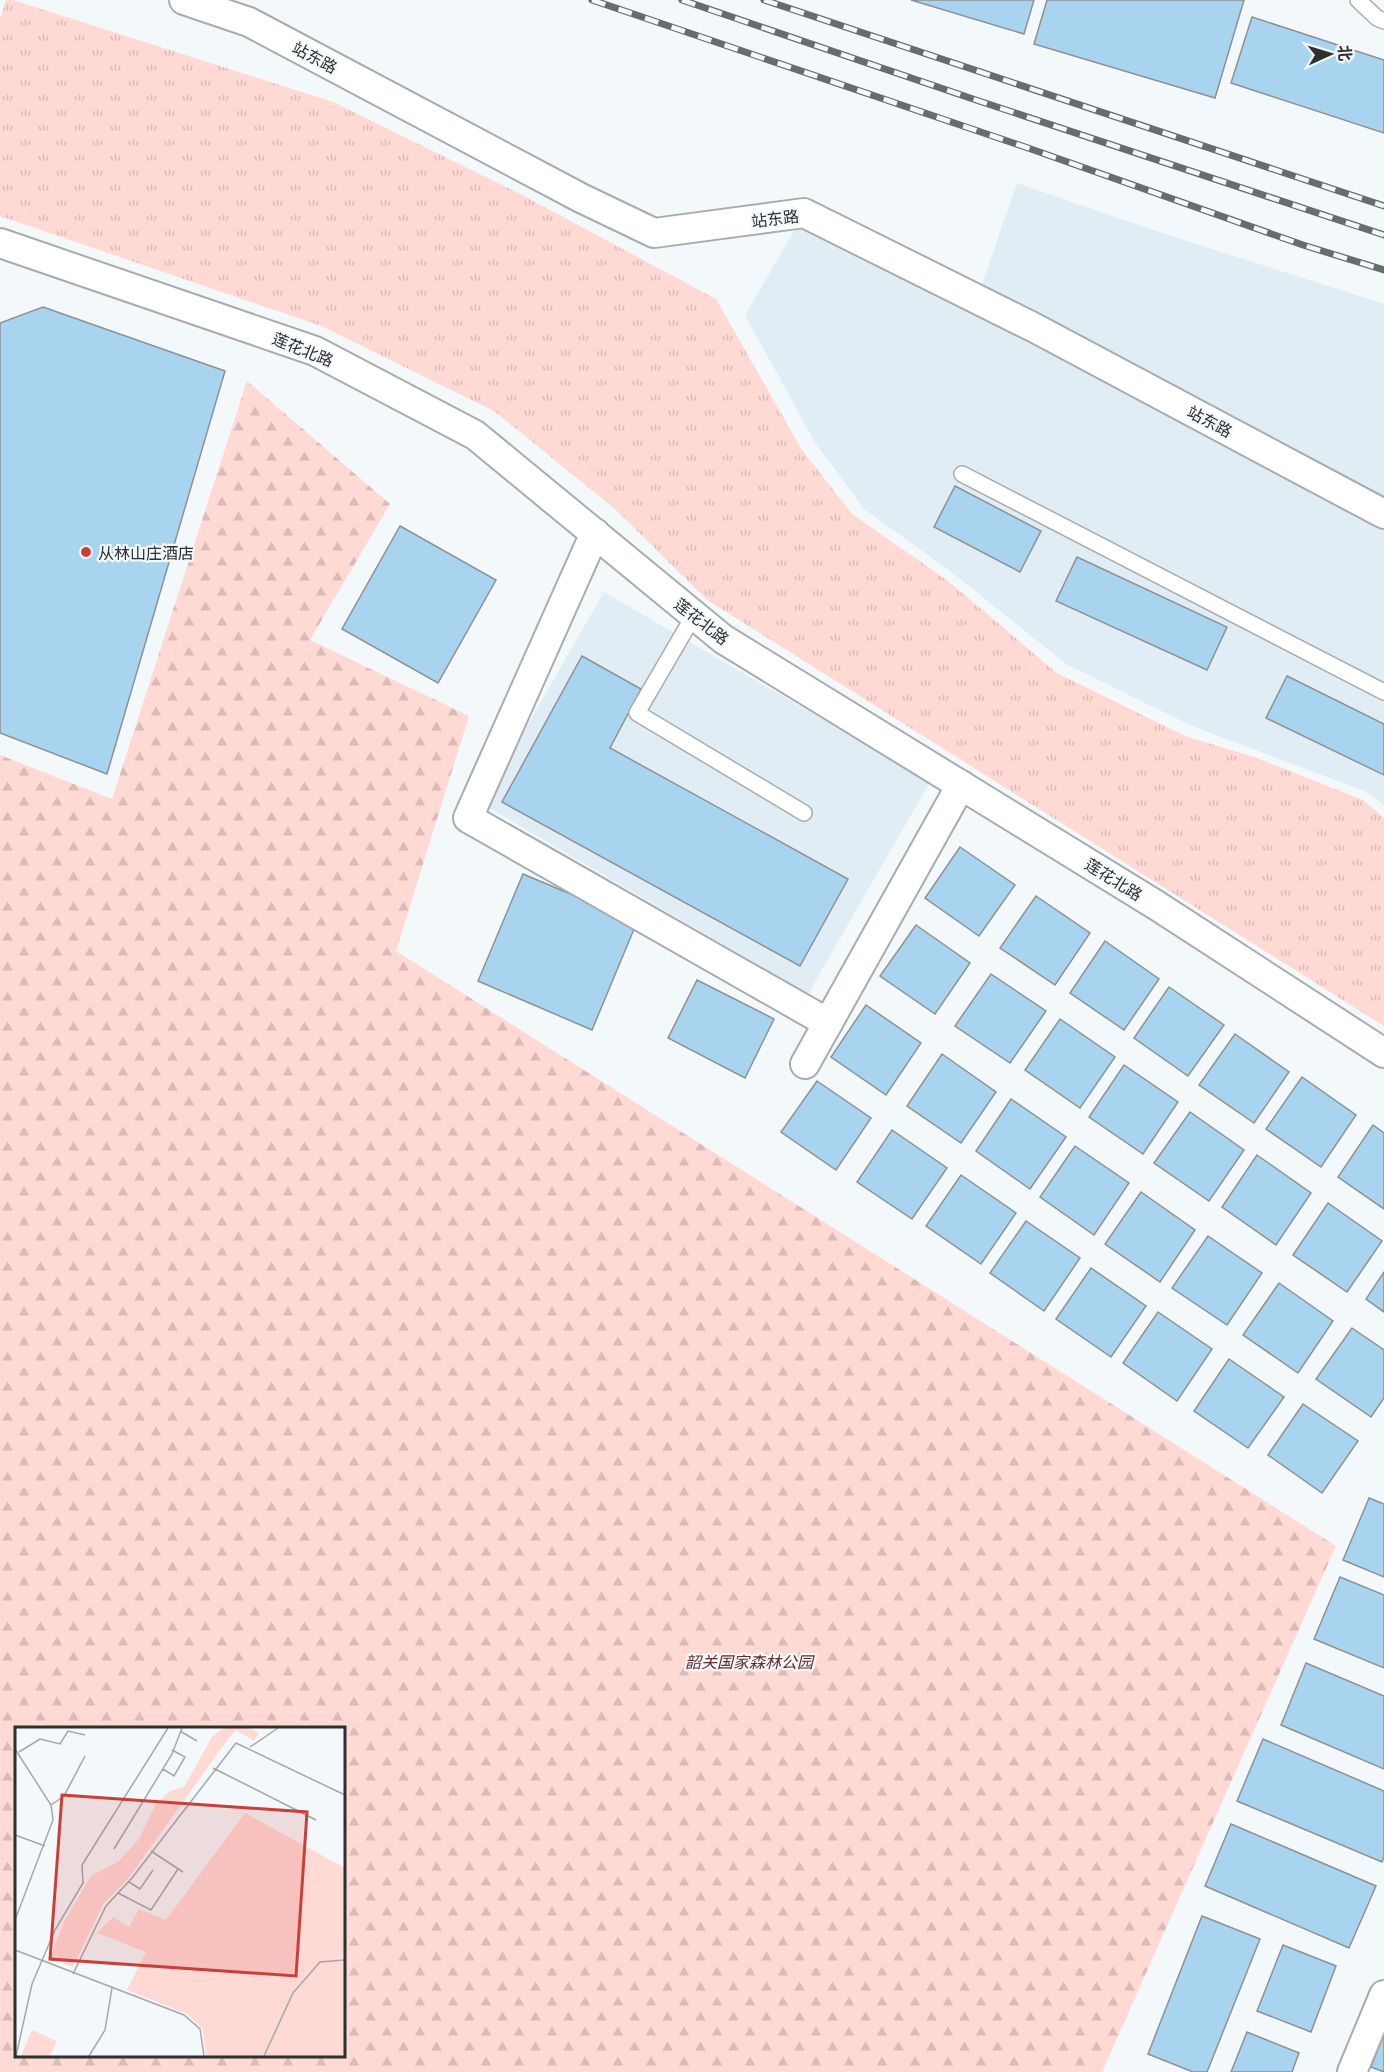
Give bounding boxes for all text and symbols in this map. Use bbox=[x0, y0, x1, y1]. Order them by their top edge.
north arrow bbox=[1300, 24, 1360, 84]
street label: 站东路 bbox=[289, 36, 341, 78]
text: 北 bbox=[1334, 44, 1356, 62]
street label: 站东路 bbox=[750, 205, 800, 231]
street label: 莲花北路 bbox=[269, 327, 337, 371]
street label: 站东路 bbox=[1184, 400, 1236, 442]
place label: 从林山庄酒店 bbox=[98, 542, 194, 563]
marker: 从林山庄酒店 bbox=[79, 545, 93, 559]
street label: 莲花北路 bbox=[670, 593, 734, 649]
street label: 莲花北路 bbox=[1081, 853, 1147, 905]
park label: 韶关国家森林公园 bbox=[685, 1651, 815, 1672]
inset map bbox=[15, 1727, 345, 2057]

